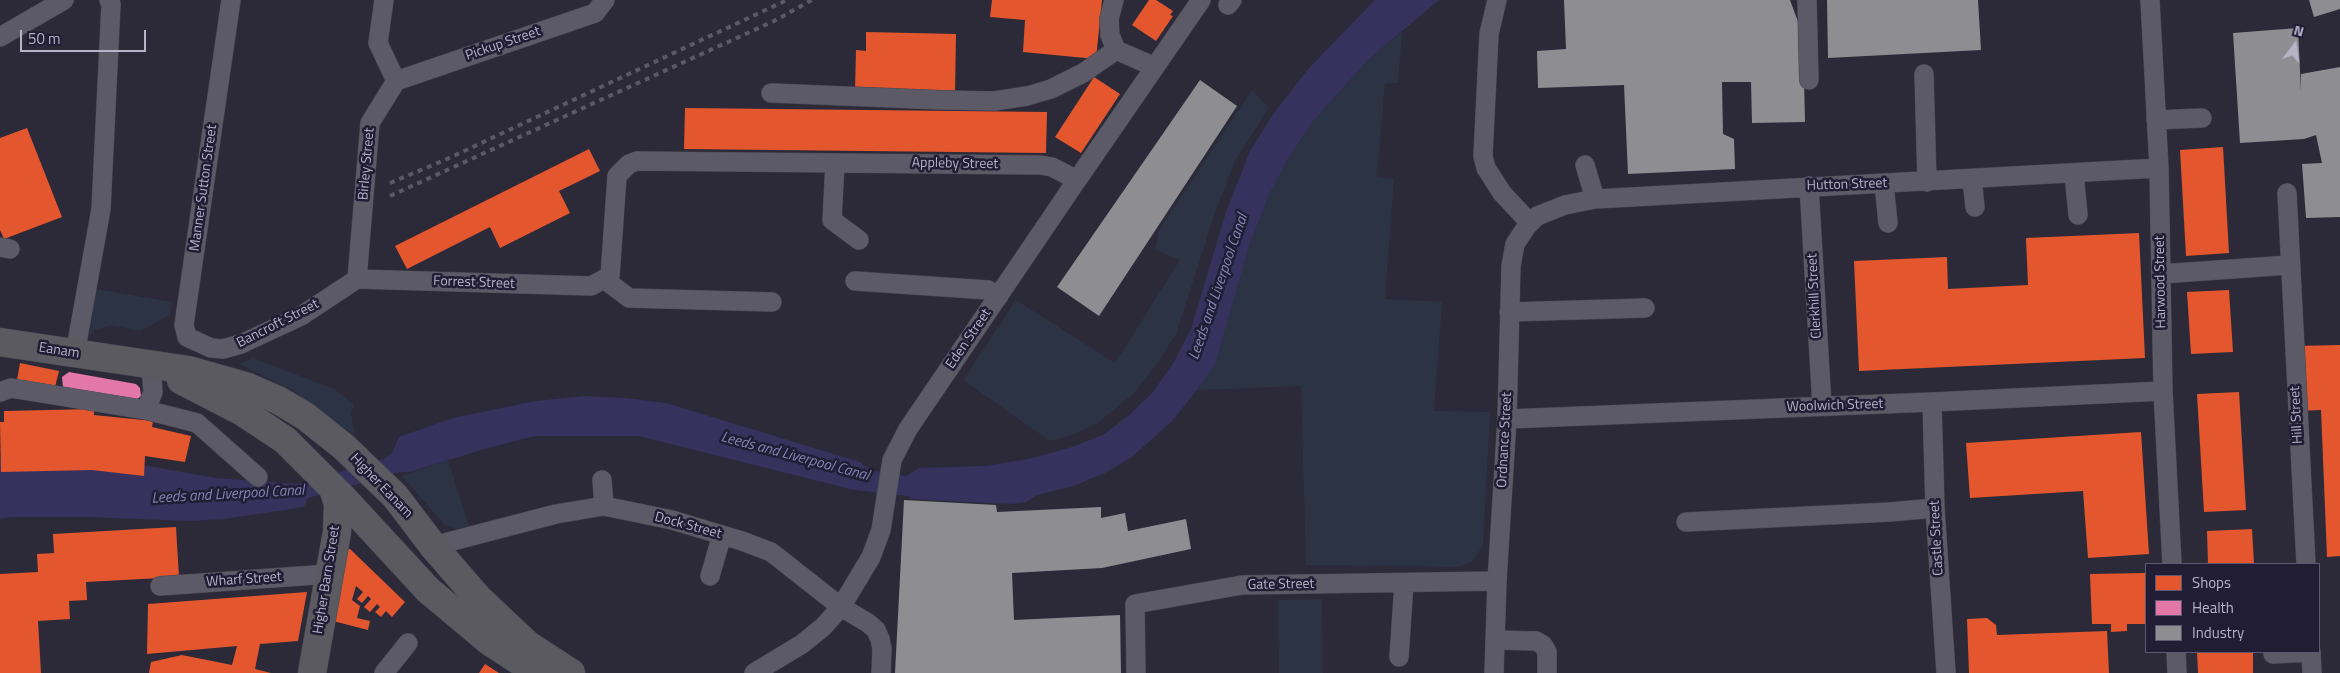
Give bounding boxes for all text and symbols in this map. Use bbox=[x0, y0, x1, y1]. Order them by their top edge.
text: N bbox=[2292, 19, 2306, 41]
scale bar bbox=[22, 20, 149, 52]
north arrow bbox=[2270, 20, 2320, 70]
street label: Pickup Street bbox=[463, 23, 543, 65]
text: 50 m bbox=[28, 27, 61, 50]
street label: Manner Sutton Street bbox=[187, 124, 221, 252]
street label: Birley Street bbox=[355, 127, 379, 201]
street label: Appleby Street bbox=[912, 155, 998, 173]
street label: Hutton Street bbox=[1806, 175, 1888, 195]
water label: Leeds and Liverpool Canal bbox=[1186, 212, 1252, 362]
street label: Harwood Street bbox=[2152, 235, 2170, 329]
street label: Clerkhill Street bbox=[1804, 253, 1826, 339]
street label: Forrest Street bbox=[433, 273, 515, 293]
street label: Bancroft Street bbox=[234, 296, 322, 352]
street label: Eden Street bbox=[943, 306, 995, 372]
street label: Eanam bbox=[37, 339, 81, 363]
street label: Hill Street bbox=[2287, 386, 2307, 444]
street label: Ordnance Street bbox=[1494, 392, 1516, 488]
street label: Woolwich Street bbox=[1786, 396, 1884, 416]
water label: Leeds and Liverpool Canal bbox=[719, 429, 871, 485]
street label: Higher Eanam bbox=[346, 450, 416, 522]
water label: Leeds and Liverpool Canal bbox=[151, 482, 305, 508]
street label: Castle Street bbox=[1927, 500, 1947, 576]
street label: Dock Street bbox=[653, 509, 723, 543]
street label: Higher Barn Street bbox=[310, 525, 344, 635]
legend bbox=[2145, 563, 2320, 653]
street label: Wharf Street bbox=[206, 569, 282, 591]
text: Shops bbox=[2192, 571, 2231, 594]
street label: Gate Street bbox=[1247, 576, 1315, 594]
text: Health bbox=[2192, 596, 2234, 619]
text: Industry bbox=[2192, 621, 2244, 644]

